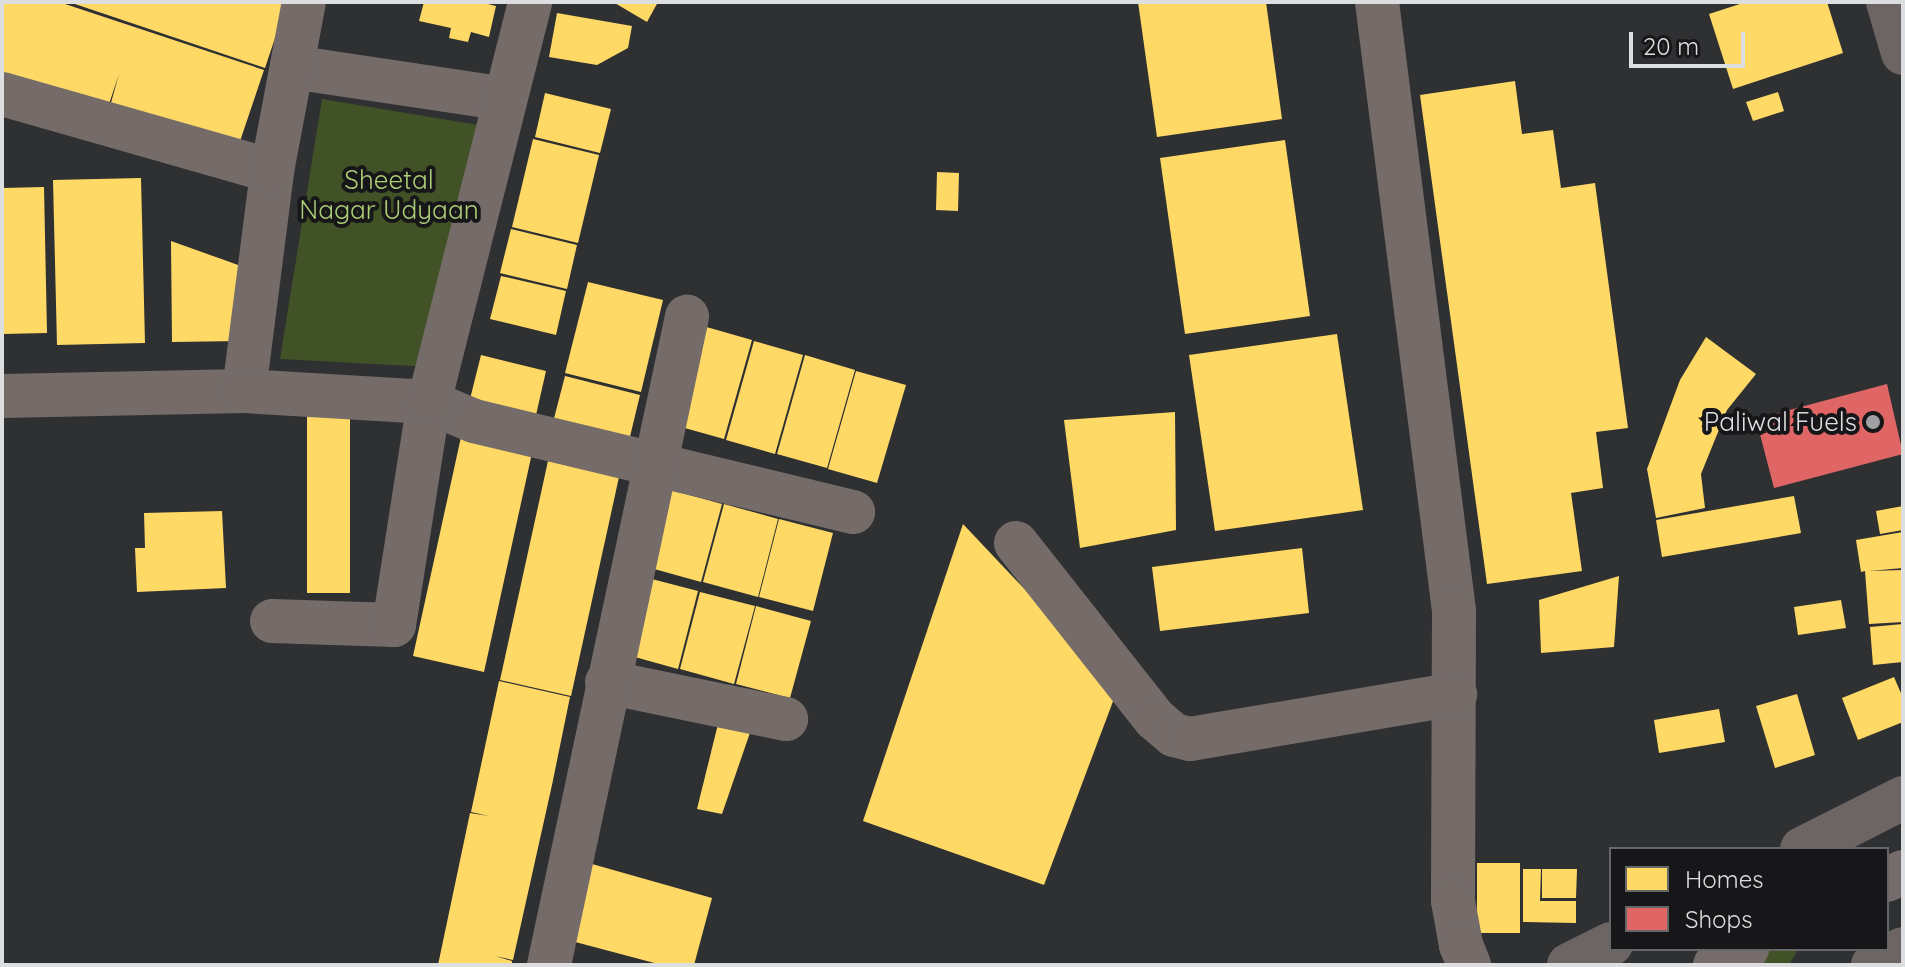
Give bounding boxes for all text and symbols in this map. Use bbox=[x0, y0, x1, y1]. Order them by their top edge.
scale bar bbox=[1633, 16, 1749, 66]
text: 20 m bbox=[1643, 31, 1699, 61]
park label: Sheetal Nagar Udyaan bbox=[299, 164, 479, 226]
place label: Paliwal Fuels bbox=[1704, 406, 1857, 438]
marker: Paliwal Fuels bbox=[1864, 413, 1882, 431]
legend bbox=[1609, 847, 1889, 951]
text: Homes bbox=[1685, 864, 1763, 894]
text: Shops bbox=[1685, 904, 1752, 934]

